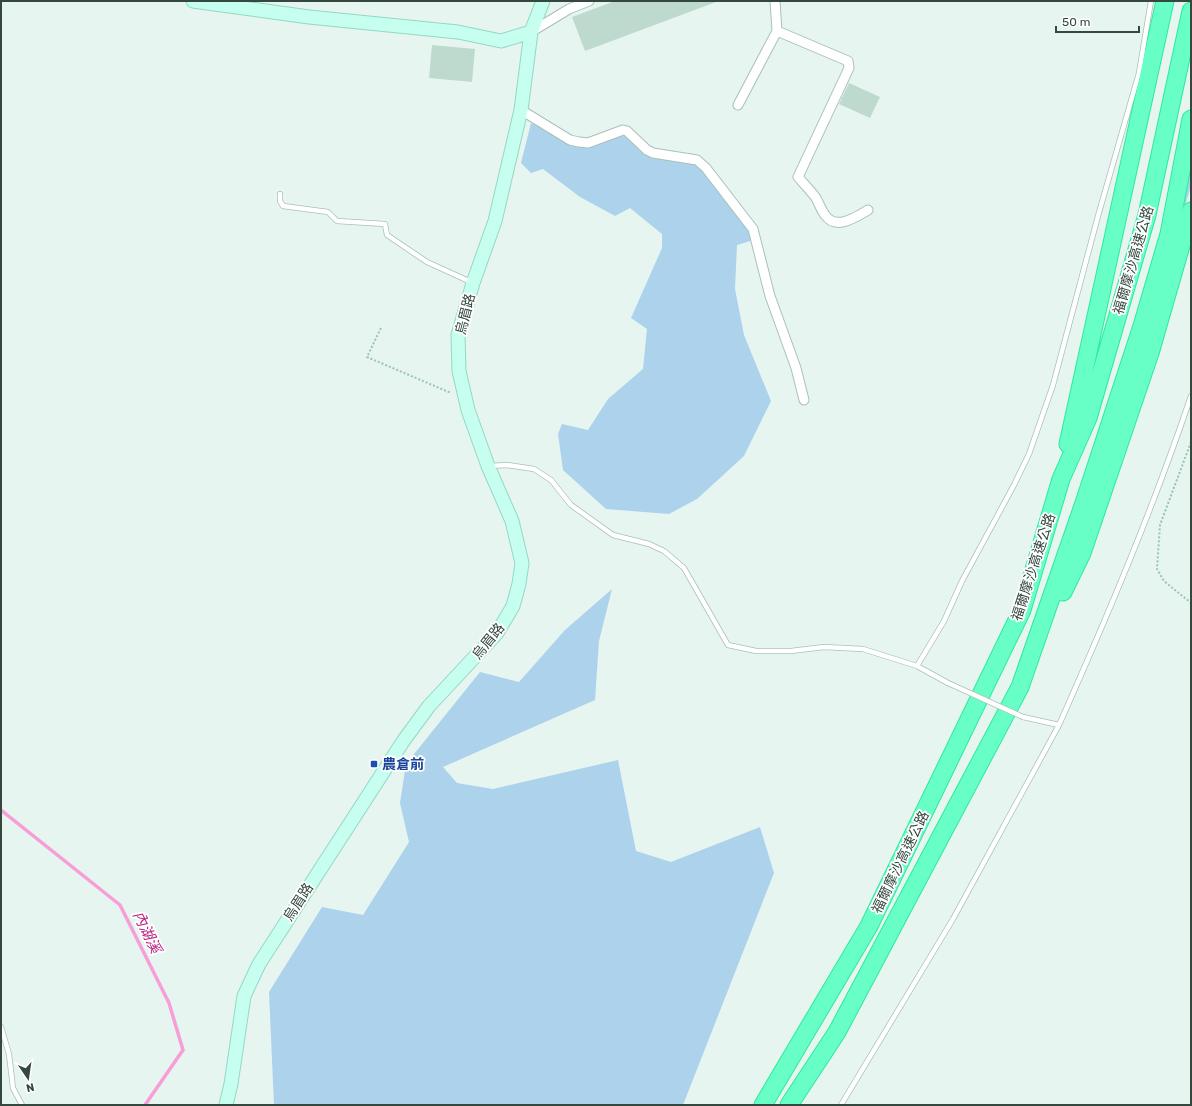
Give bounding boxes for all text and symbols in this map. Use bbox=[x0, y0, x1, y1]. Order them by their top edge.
scale bar bbox=[1056, 8, 1139, 34]
text: 50 m bbox=[1062, 15, 1090, 29]
street label: 福爾摩沙高速公路 bbox=[1110, 204, 1157, 316]
street label: 烏眉路 bbox=[452, 292, 479, 337]
street label: 福爾摩沙高速公路 bbox=[1008, 511, 1059, 623]
street label: 烏眉路 bbox=[469, 620, 508, 663]
place label: 農倉前 bbox=[382, 756, 424, 773]
marker: 農倉前 bbox=[369, 759, 379, 769]
street label: 福爾摩沙高速公路 bbox=[868, 808, 933, 916]
street label: 烏眉路 bbox=[280, 880, 317, 925]
water label: 內湖溪 bbox=[129, 908, 166, 958]
north arrow bbox=[8, 1058, 48, 1098]
text: N bbox=[25, 1080, 35, 1094]

